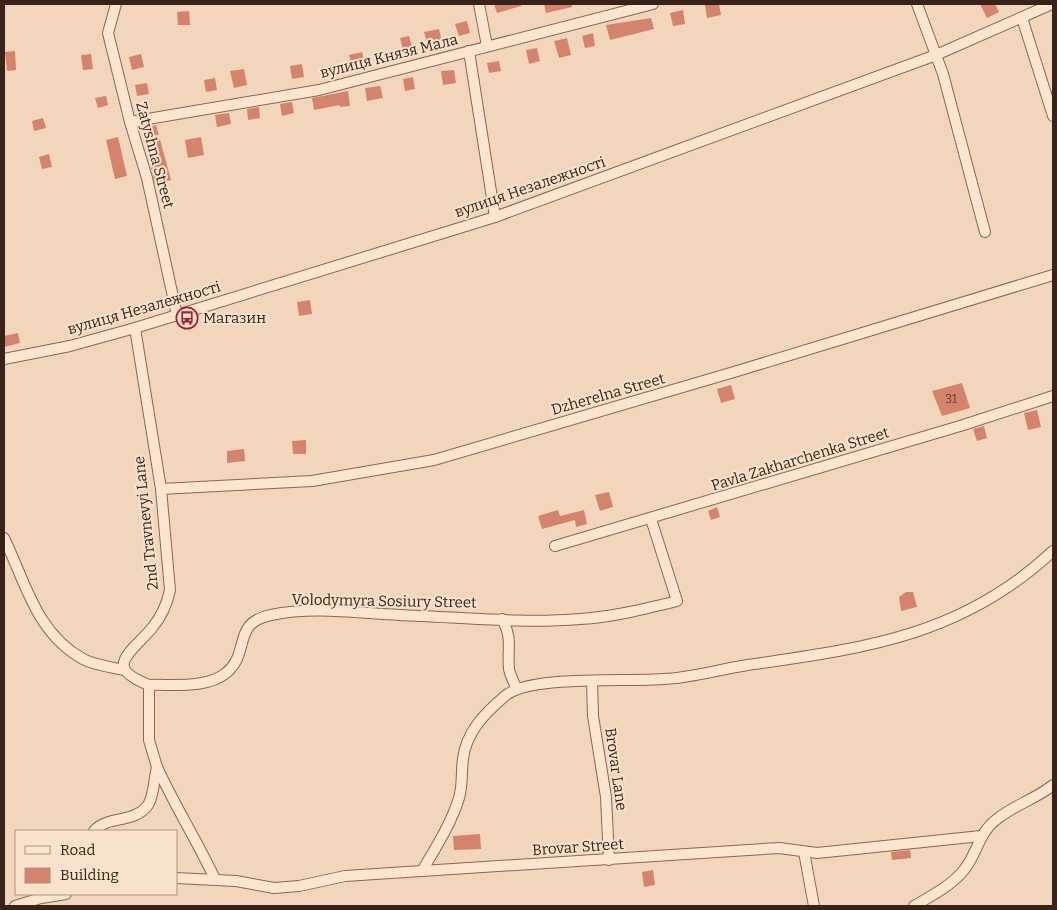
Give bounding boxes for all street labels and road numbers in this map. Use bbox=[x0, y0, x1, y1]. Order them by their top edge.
street label: вулиця Князя Мала bbox=[318, 30, 460, 82]
street label: Zatyshna Street bbox=[132, 100, 178, 211]
street label: вулиця Незалежності bbox=[452, 153, 608, 221]
street label: вулиця Незалежності bbox=[65, 277, 223, 338]
street label: Dzherelna Street bbox=[549, 369, 667, 419]
street label: Pavla Zakharchenka Street bbox=[709, 423, 892, 495]
street label: 2nd Travnevyi Lane bbox=[130, 455, 162, 591]
street label: Volodymyra Sosiury Street bbox=[291, 590, 477, 612]
street label: Brovar Lane bbox=[601, 726, 631, 812]
street label: Brovar Street bbox=[532, 835, 625, 859]

